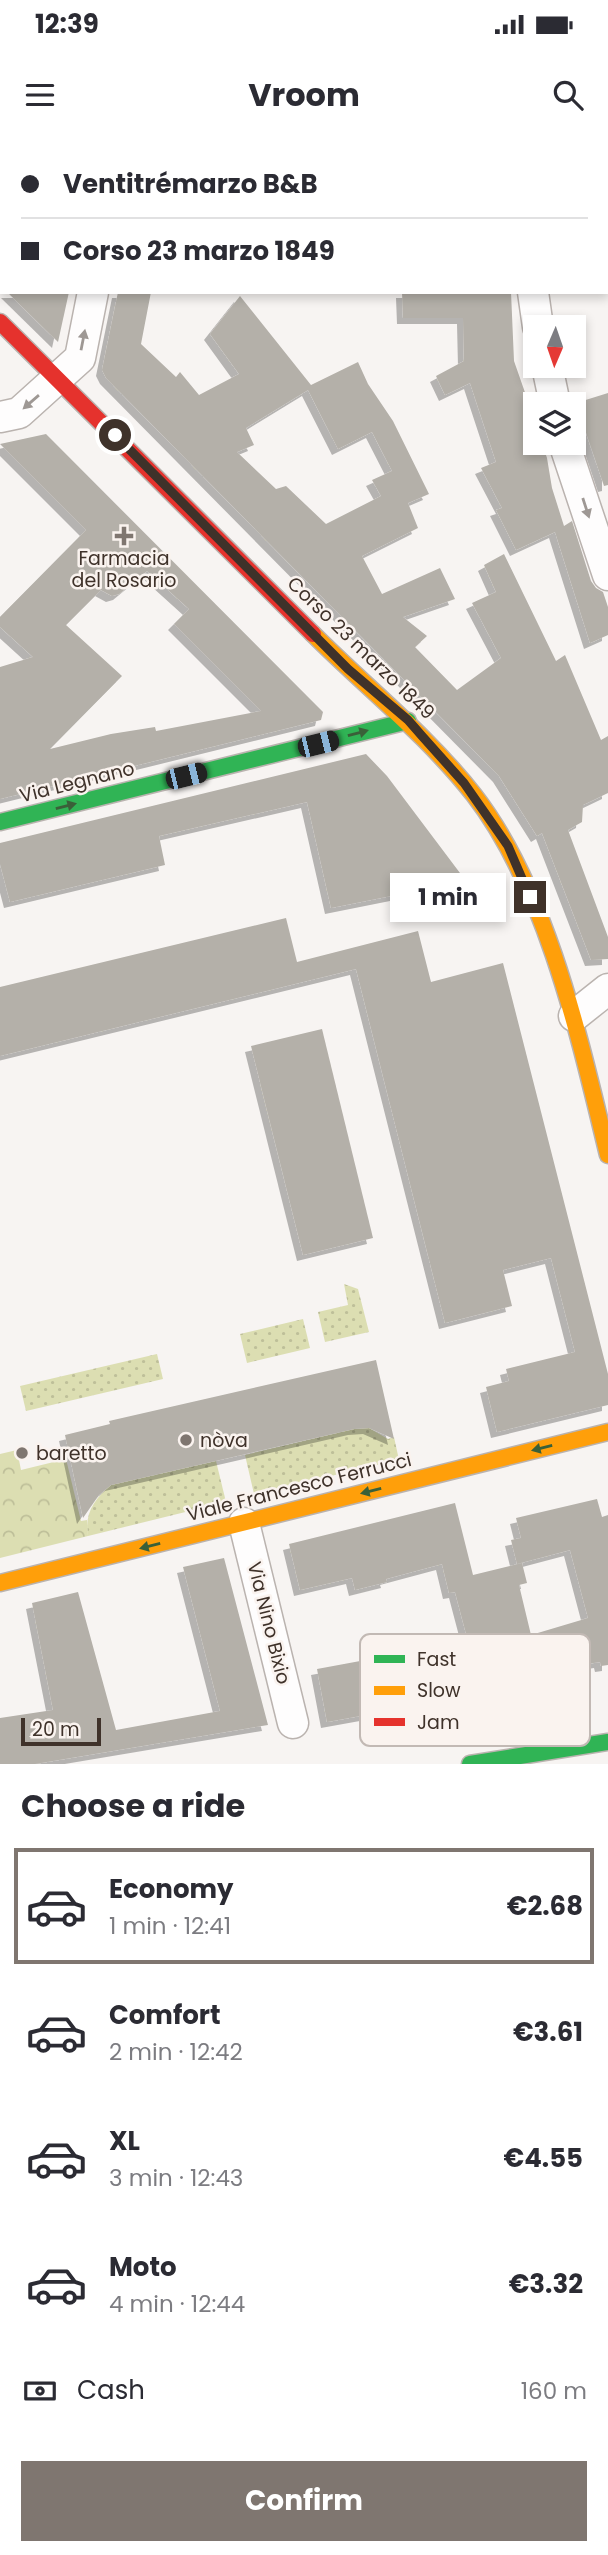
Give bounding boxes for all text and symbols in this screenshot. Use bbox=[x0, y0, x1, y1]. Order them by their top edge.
text: 12:39 bbox=[35, 6, 99, 42]
text: Vroom bbox=[248, 72, 360, 117]
icon: menu bbox=[21, 76, 59, 114]
icon: search bbox=[549, 76, 587, 114]
text: Ventitrémarzo B&B bbox=[63, 166, 318, 202]
text: Corso 23 marzo 1849 bbox=[63, 233, 335, 269]
north arrow bbox=[523, 315, 586, 378]
map controls bbox=[523, 315, 586, 455]
one-way arrow bbox=[78, 329, 89, 351]
button: layers bbox=[523, 392, 586, 455]
one-way arrow bbox=[22, 394, 40, 410]
route start bbox=[99, 419, 131, 451]
one-way arrow bbox=[581, 497, 591, 518]
marker: Farmacia del Rosario bbox=[116, 528, 132, 544]
place label: Farmacia del Rosario bbox=[72, 545, 176, 594]
street label: Corso 23 marzo 1849 bbox=[281, 570, 441, 726]
one-way arrow bbox=[347, 727, 369, 738]
car bbox=[296, 729, 341, 759]
street label: Via Legnano bbox=[17, 755, 137, 809]
car bbox=[164, 761, 209, 791]
one-way arrow bbox=[55, 800, 77, 811]
callout: 1 min bbox=[390, 872, 505, 922]
text: 1 min bbox=[418, 881, 478, 913]
route end bbox=[514, 881, 546, 913]
place label: nòva bbox=[200, 1427, 248, 1454]
marker: nòva bbox=[178, 1432, 194, 1448]
place label: baretto bbox=[36, 1440, 107, 1467]
one-way arrow bbox=[531, 1443, 553, 1454]
marker: baretto bbox=[14, 1445, 30, 1461]
street label: Viale Francesco Ferrucci bbox=[184, 1446, 414, 1528]
one-way arrow bbox=[360, 1486, 382, 1497]
one-way arrow bbox=[139, 1541, 161, 1552]
street label: Via Nino Bixio bbox=[241, 1559, 297, 1687]
legend bbox=[360, 1634, 590, 1746]
text: Fast bbox=[417, 1646, 456, 1673]
text: Slow bbox=[417, 1677, 461, 1704]
text: Jam bbox=[417, 1709, 459, 1736]
scale bar bbox=[21, 1715, 102, 1747]
text: 20 m bbox=[32, 1716, 80, 1743]
text: Choose a ride bbox=[21, 1783, 245, 1828]
text: Economy bbox=[109, 1871, 233, 1907]
icon: car bbox=[25, 1875, 88, 1938]
text: €2.68 bbox=[507, 1888, 583, 1924]
text: 1 min · 12:41 bbox=[109, 1910, 231, 1942]
text: Comfort bbox=[109, 1997, 221, 2033]
icon: car bbox=[25, 2001, 88, 2064]
text: €3.61 bbox=[513, 2014, 583, 2050]
text: 2 min · 12:42 bbox=[109, 2036, 243, 2068]
text: XL bbox=[109, 2123, 140, 2159]
icon: car bbox=[25, 2127, 88, 2190]
text: €4.55 bbox=[504, 2140, 583, 2176]
text: 3 min · 12:43 bbox=[109, 2162, 243, 2194]
text: Moto bbox=[109, 2249, 177, 2285]
icon: car bbox=[25, 2253, 88, 2316]
text: €3.32 bbox=[509, 2266, 583, 2302]
text: 4 min · 12:44 bbox=[109, 2288, 245, 2320]
icon: cash bbox=[21, 2372, 59, 2410]
text: Cash bbox=[77, 2372, 145, 2408]
text: 160 m bbox=[521, 2375, 587, 2407]
button: Confirm bbox=[21, 2461, 587, 2541]

